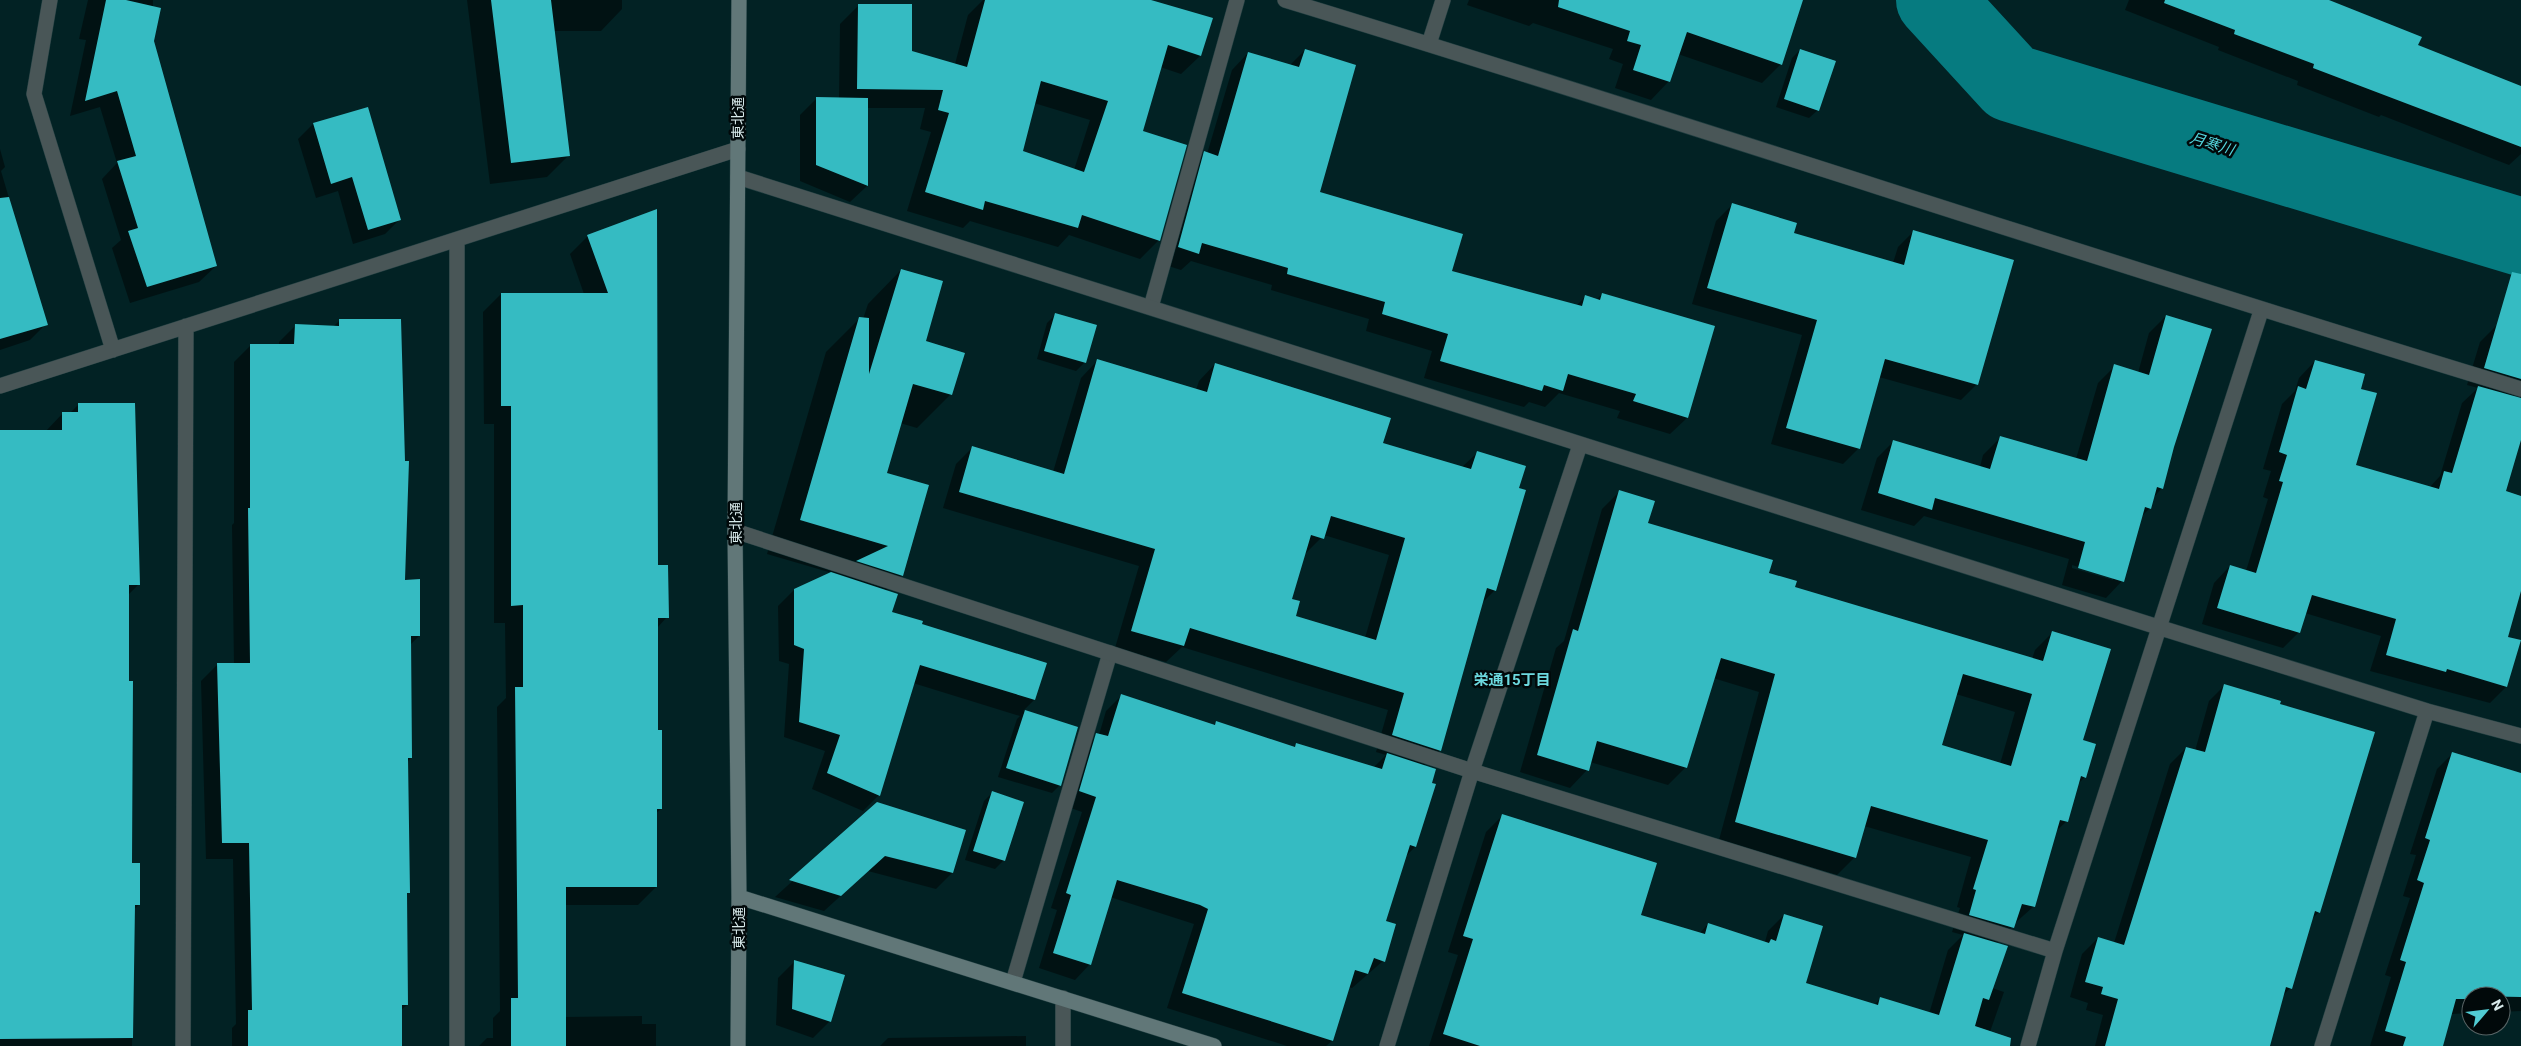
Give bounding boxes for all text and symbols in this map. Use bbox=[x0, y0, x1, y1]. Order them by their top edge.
street label: 東北通 bbox=[730, 97, 746, 139]
water label: 月寒川 bbox=[2188, 129, 2238, 160]
street label: 東北通 bbox=[728, 502, 744, 544]
district label: 栄通15丁目 bbox=[1473, 671, 1551, 689]
street label: 東北通 bbox=[731, 907, 747, 949]
north arrow bbox=[2461, 986, 2511, 1036]
text: N bbox=[2488, 997, 2507, 1013]

